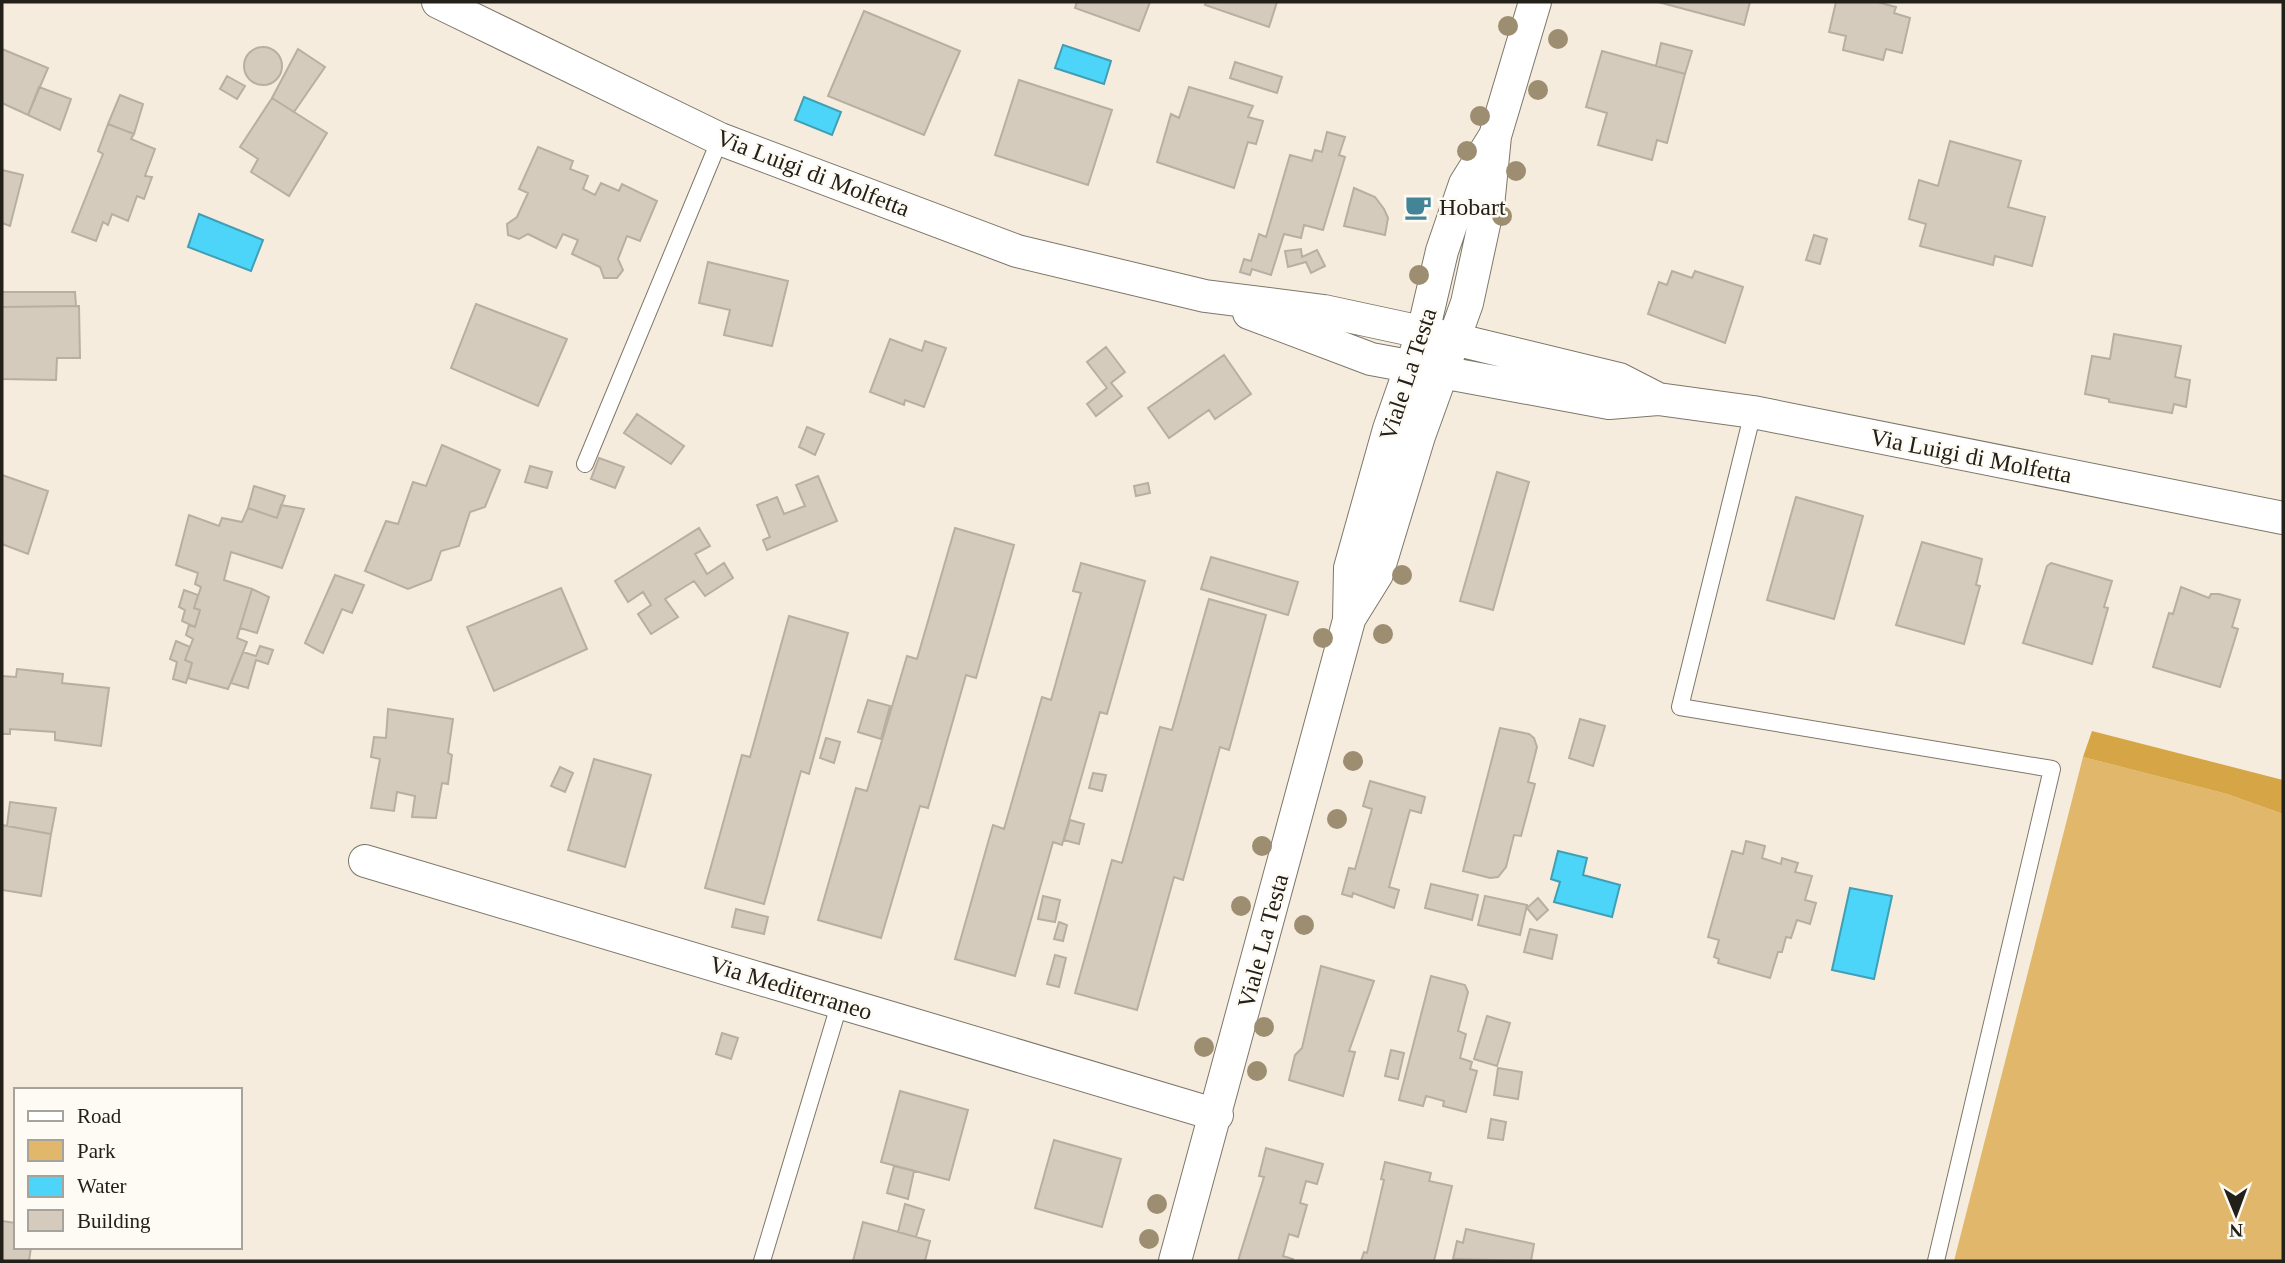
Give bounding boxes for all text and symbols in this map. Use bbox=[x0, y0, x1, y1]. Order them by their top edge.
street label: Via Luigi di Molfetta bbox=[713, 124, 913, 222]
cafe icon: Hobart bbox=[1403, 192, 1433, 222]
place label: Hobart bbox=[1439, 194, 1506, 220]
street label: Viale La Testa bbox=[1374, 304, 1442, 444]
street label: Via Luigi di Molfetta bbox=[1868, 424, 2074, 488]
street label: Viale La Testa bbox=[1233, 871, 1293, 1011]
street label: Via Mediterraneo bbox=[707, 951, 875, 1025]
legend bbox=[14, 1088, 242, 1249]
text: Road bbox=[77, 1104, 122, 1128]
text: Park bbox=[77, 1139, 116, 1163]
text: Water bbox=[77, 1174, 127, 1198]
north arrow bbox=[2201, 1179, 2271, 1249]
text: Building bbox=[77, 1209, 151, 1233]
text: N bbox=[2229, 1220, 2243, 1241]

